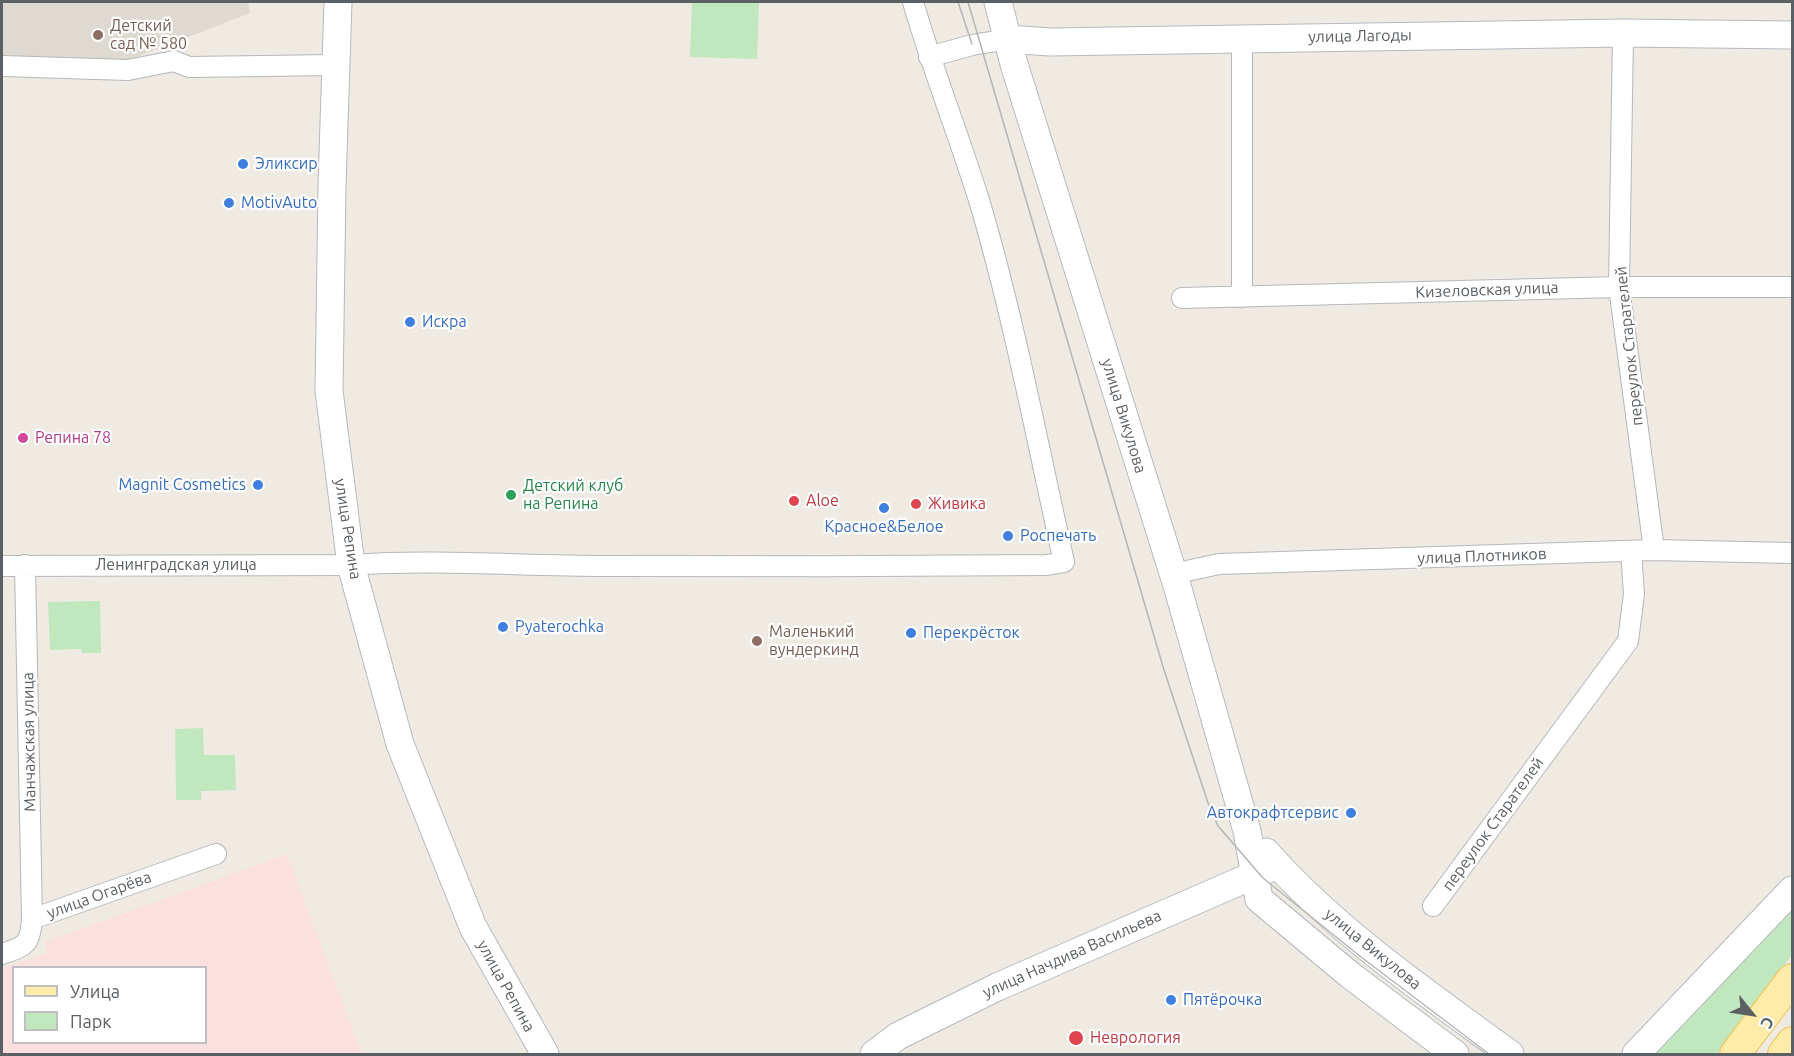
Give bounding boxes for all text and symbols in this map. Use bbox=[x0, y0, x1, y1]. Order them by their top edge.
place label: Детский сад № 580 bbox=[110, 16, 187, 54]
street label: улица Лагоды bbox=[1308, 25, 1412, 47]
marker: Детский сад № 580 bbox=[91, 28, 105, 42]
place label: Эликсир bbox=[255, 154, 318, 174]
marker: Эликсир bbox=[236, 157, 250, 171]
place label: MotivAuto bbox=[241, 193, 317, 213]
marker: MotivAuto bbox=[222, 196, 236, 210]
street label: переулок Старателей bbox=[1611, 265, 1647, 427]
street label: Кизеловская улица bbox=[1415, 278, 1559, 302]
place label: Искра bbox=[422, 312, 467, 332]
marker: Искра bbox=[403, 315, 417, 329]
street label: улица Викулова bbox=[1097, 356, 1151, 476]
place label: Репина 78 bbox=[35, 428, 111, 448]
marker: Репина 78 bbox=[16, 431, 30, 445]
place label: Magnit Cosmetics bbox=[118, 475, 246, 495]
place label: Детский клуб на Репина bbox=[523, 476, 623, 514]
street label: улица Репина bbox=[331, 477, 365, 581]
marker: Magnit Cosmetics bbox=[251, 478, 265, 492]
marker: Детский клуб на Репина bbox=[504, 488, 518, 502]
place label: Aloe bbox=[806, 491, 839, 511]
marker: Aloe bbox=[787, 494, 801, 508]
place label: Живика bbox=[928, 494, 986, 514]
marker: Живика bbox=[909, 497, 923, 511]
marker: Красное&Белое bbox=[877, 501, 891, 515]
place label: Красное&Белое bbox=[824, 517, 944, 537]
place label: Роспечать bbox=[1020, 526, 1096, 546]
marker: Роспечать bbox=[1001, 529, 1015, 543]
street label: улица Плотников bbox=[1417, 544, 1547, 568]
street label: Ленинградская улица bbox=[95, 555, 257, 575]
place label: Pyaterochka bbox=[515, 617, 604, 637]
marker: Pyaterochka bbox=[496, 620, 510, 634]
place label: Маленький вундеркинд bbox=[769, 622, 859, 660]
place label: Перекрёсток bbox=[923, 623, 1020, 643]
marker: Перекрёсток bbox=[904, 626, 918, 640]
marker: Маленький вундеркинд bbox=[750, 634, 764, 648]
street label: Манчажская улица bbox=[18, 672, 40, 812]
street label: переулок Старателей bbox=[1438, 754, 1548, 894]
place label: Автокрафтсервис bbox=[1207, 803, 1339, 823]
marker: Автокрафтсервис bbox=[1344, 806, 1358, 820]
street label: улица Огарёва bbox=[44, 867, 154, 923]
street label: улица Викулова bbox=[1321, 904, 1425, 994]
street label: улица Начдива Васильева bbox=[980, 906, 1164, 1002]
street label: улица Репина bbox=[473, 937, 539, 1035]
legend bbox=[12, 966, 207, 1044]
text: Улица bbox=[70, 981, 120, 1001]
north arrow bbox=[1722, 984, 1782, 1044]
place label: Пятёрочка bbox=[1183, 990, 1262, 1010]
marker: Пятёрочка bbox=[1164, 993, 1178, 1007]
text: Парк bbox=[70, 1011, 111, 1031]
text: С bbox=[1757, 1014, 1778, 1032]
place label: Неврология bbox=[1090, 1028, 1181, 1048]
marker: Неврология bbox=[1067, 1029, 1085, 1047]

